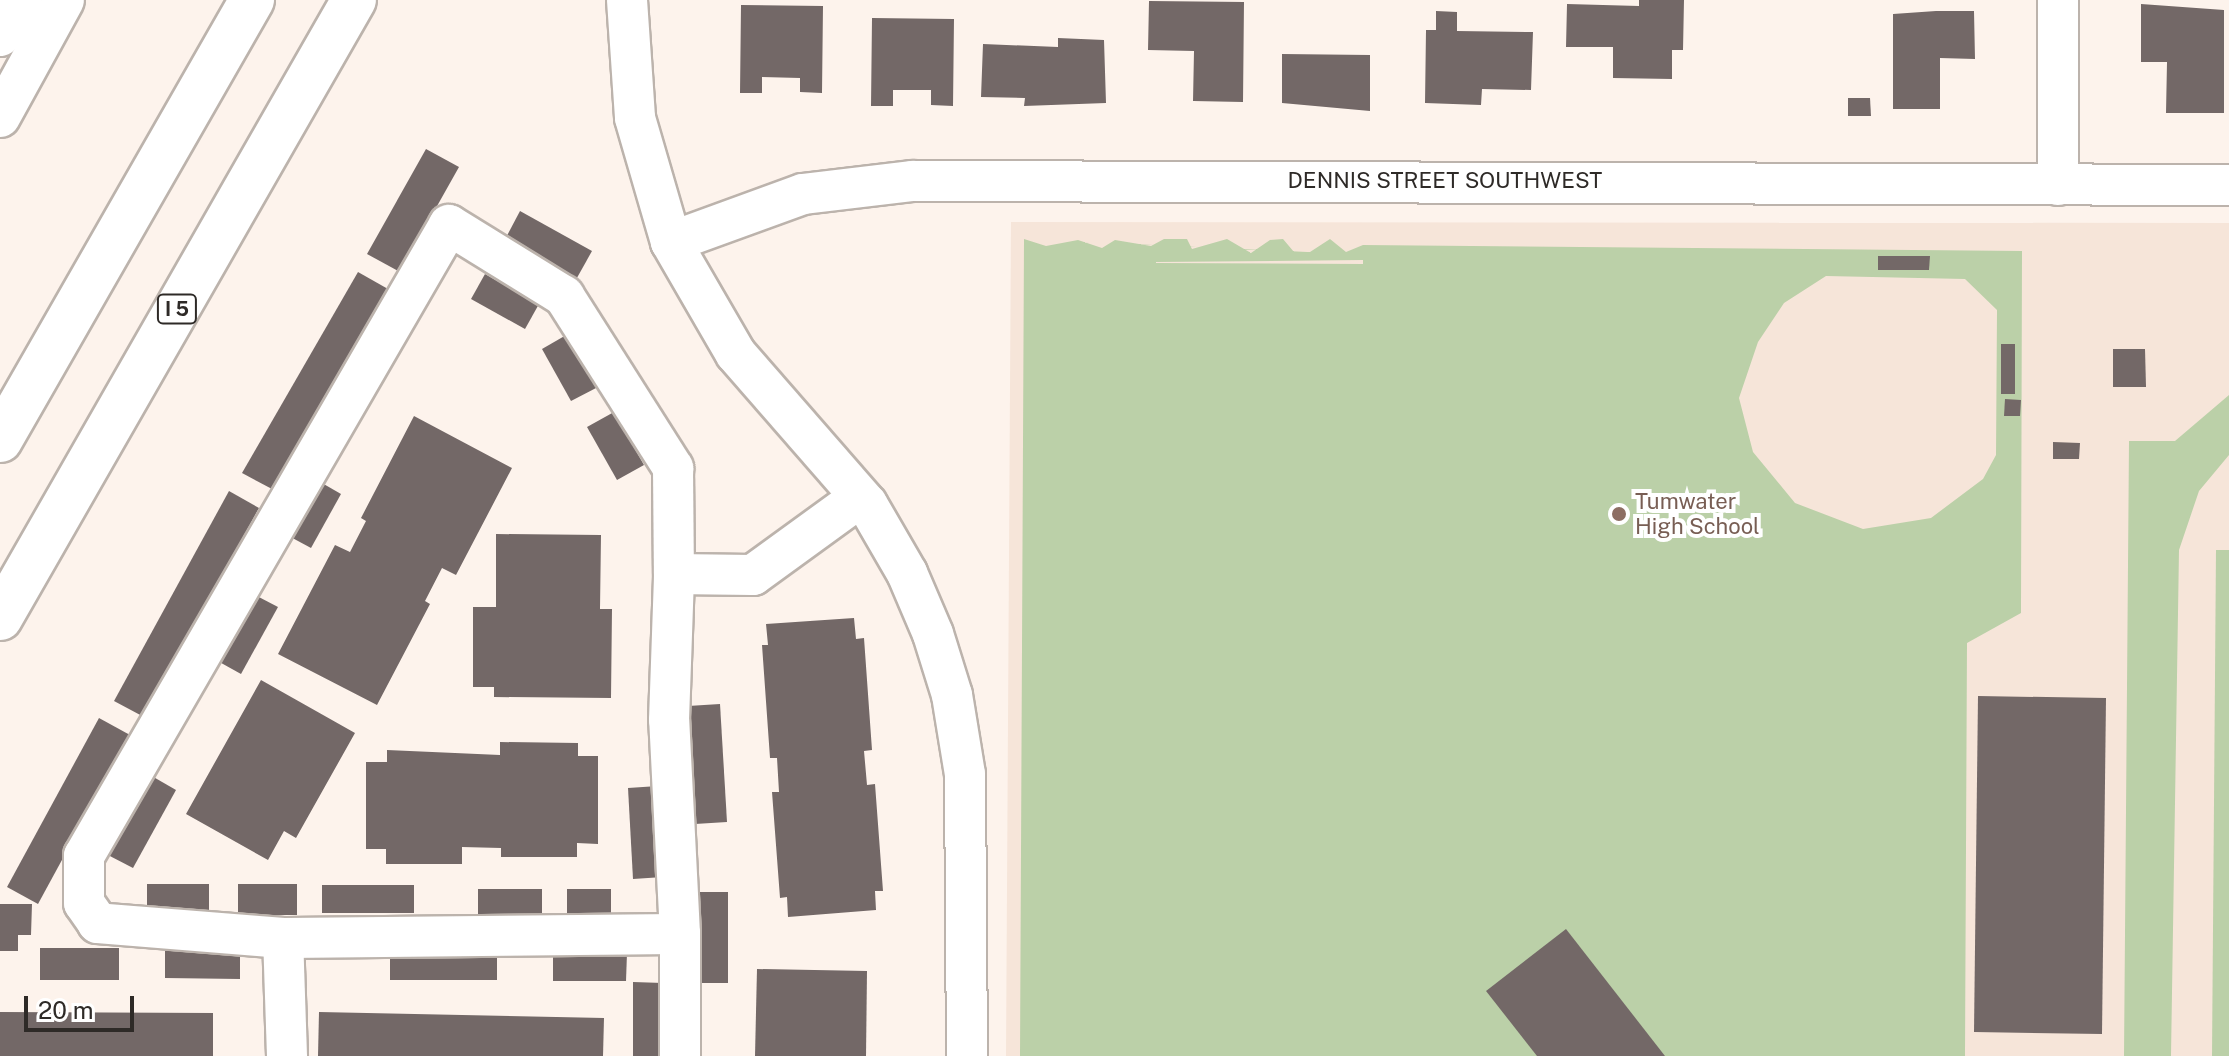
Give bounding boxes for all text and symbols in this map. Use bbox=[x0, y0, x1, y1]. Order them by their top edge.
street label: DENNIS STREET SOUTHWEST bbox=[1288, 168, 1602, 194]
road number: I 5 bbox=[155, 293, 199, 325]
place label: Tumwater High School bbox=[1635, 488, 1760, 540]
marker: Tumwater High School bbox=[1610, 505, 1628, 523]
scale bar bbox=[28, 980, 138, 1030]
text: 20 m bbox=[38, 996, 94, 1024]

